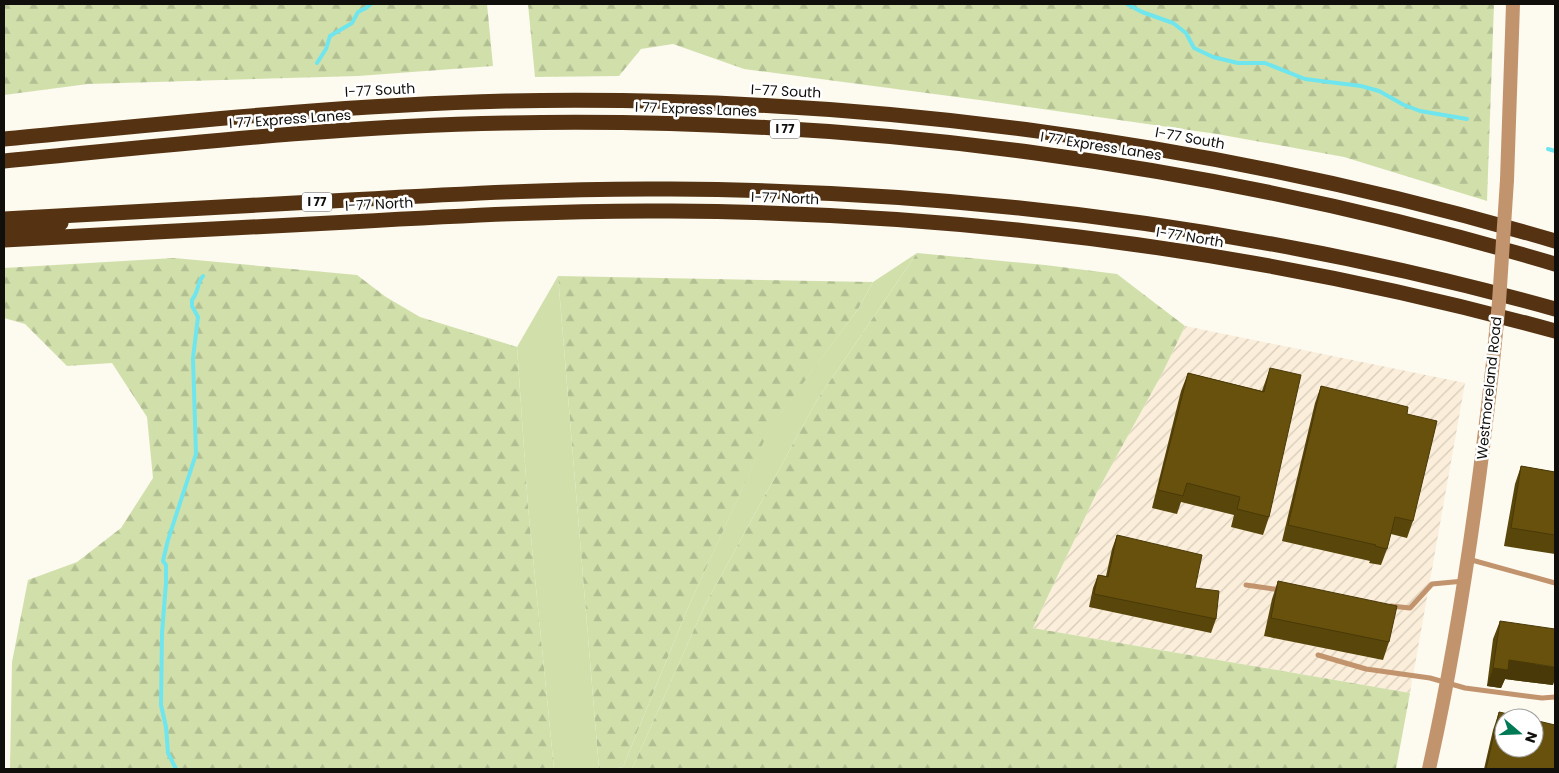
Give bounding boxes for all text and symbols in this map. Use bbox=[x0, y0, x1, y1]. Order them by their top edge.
street label: I-77 South bbox=[344, 78, 416, 102]
street label: I-77 South bbox=[750, 79, 822, 103]
street label: I 77 Express Lanes bbox=[635, 97, 757, 121]
street label: I 77 Express Lanes bbox=[228, 105, 352, 133]
road number: I 77 bbox=[770, 120, 800, 138]
street label: I-77 South bbox=[1154, 122, 1226, 154]
street label: I 77 Express Lanes bbox=[1039, 127, 1163, 165]
street label: I-77 North bbox=[751, 187, 819, 209]
road number: I 77 bbox=[302, 192, 332, 212]
street label: I-77 North bbox=[344, 192, 414, 216]
street label: I-77 North bbox=[1155, 222, 1225, 252]
street label: Westmoreland Road bbox=[1472, 316, 1506, 460]
north arrow bbox=[1494, 708, 1544, 758]
text: N bbox=[1520, 729, 1542, 745]

